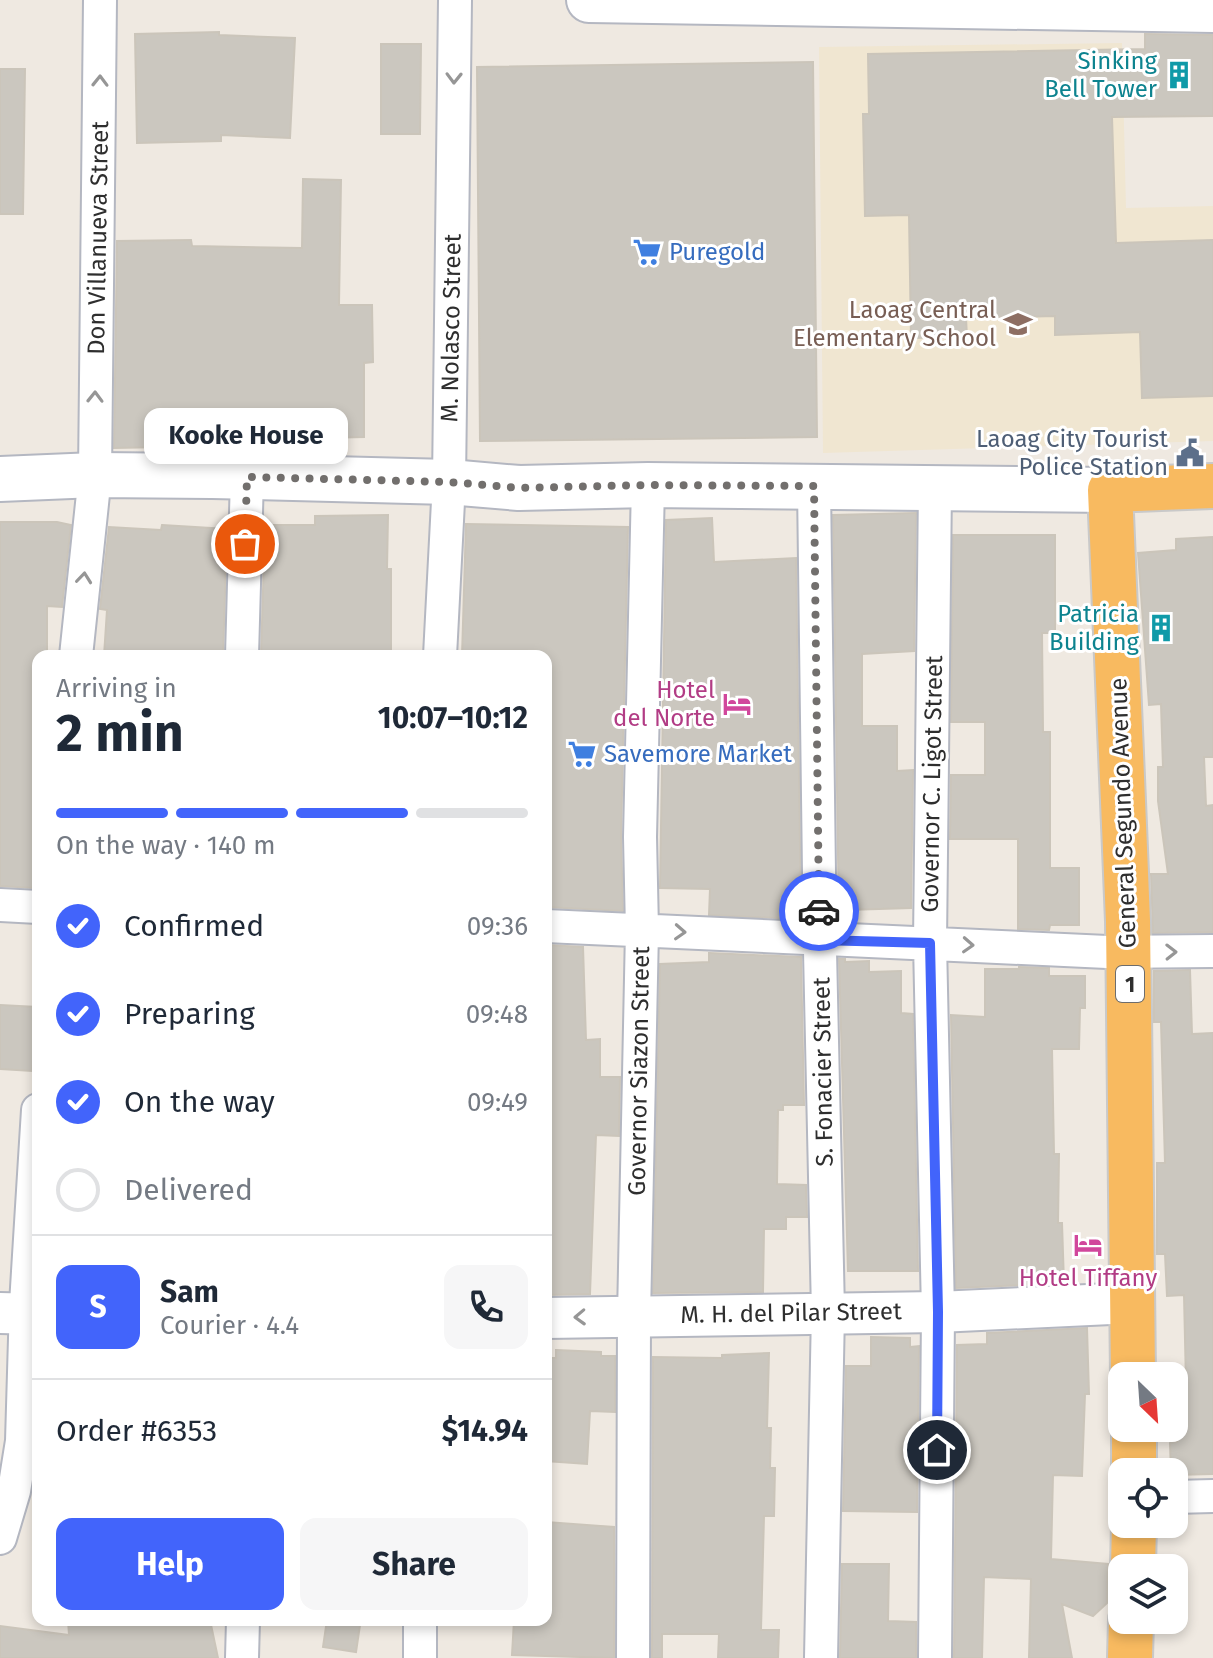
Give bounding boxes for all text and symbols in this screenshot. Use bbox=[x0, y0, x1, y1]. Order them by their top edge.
place label: Sinking Bell Tower bbox=[1044, 47, 1158, 103]
building icon: Sinking Bell Tower bbox=[1164, 60, 1194, 90]
one-way arrow bbox=[445, 72, 463, 85]
one-way arrow bbox=[91, 74, 108, 87]
street label: Don Villanueva Street bbox=[82, 120, 114, 355]
street label: M. Nolasco Street bbox=[435, 233, 467, 423]
supermarket icon: Puregold bbox=[632, 237, 662, 267]
place label: Puregold bbox=[669, 238, 765, 266]
place label: Laoag Central Elementary School bbox=[793, 296, 996, 352]
school or university icon: Laoag Central Elementary School bbox=[1003, 309, 1033, 339]
one-way arrow bbox=[87, 390, 104, 403]
callout: Kooke House bbox=[143, 408, 347, 464]
text: Kooke House bbox=[168, 420, 324, 451]
place label: Laoag City Tourist Police Station bbox=[976, 425, 1168, 481]
public building icon: Laoag City Tourist Police Station bbox=[1175, 438, 1205, 468]
pin bbox=[211, 510, 279, 578]
icon: bag bbox=[223, 522, 267, 566]
one-way arrow bbox=[76, 571, 93, 584]
place label: Patricia Building bbox=[1049, 600, 1140, 656]
building icon: Patricia Building bbox=[1146, 613, 1176, 643]
street label: Governor C. Ligot Street bbox=[916, 655, 948, 913]
text: Arriving in bbox=[56, 673, 177, 704]
place label: Hotel del Norte bbox=[613, 676, 715, 732]
street label: General Segundo Avenue bbox=[1104, 677, 1142, 949]
hotel icon: Hotel del Norte bbox=[722, 689, 752, 719]
text: 10:07–10:12 bbox=[378, 700, 528, 736]
text: 2 min bbox=[56, 702, 184, 765]
supermarket icon: Savemore Market bbox=[567, 739, 597, 769]
place label: Savemore Market bbox=[604, 740, 792, 768]
text: On the way · 140 m bbox=[56, 830, 275, 861]
courier bbox=[779, 871, 859, 951]
icon: car bbox=[797, 889, 841, 933]
icon: check bbox=[56, 904, 100, 948]
text: Confirmed bbox=[124, 908, 264, 944]
text: 09:36 bbox=[467, 911, 528, 942]
one-way arrow bbox=[674, 923, 687, 940]
one-way arrow bbox=[962, 936, 975, 953]
one-way arrow bbox=[1165, 943, 1178, 960]
street label: Governor Siazon Street bbox=[623, 946, 655, 1196]
road number: 1 bbox=[1116, 966, 1144, 1002]
street label: S. Fonacier Street bbox=[807, 977, 839, 1167]
icon: check bbox=[56, 992, 100, 1036]
text: Preparing bbox=[124, 996, 255, 1032]
text: 09:48 bbox=[466, 999, 528, 1030]
icon: check bbox=[56, 1080, 100, 1124]
text: On the way bbox=[124, 1084, 275, 1120]
text: 09:49 bbox=[467, 1087, 528, 1118]
text: Delivered bbox=[124, 1172, 253, 1208]
hotel icon: Hotel Tiffany bbox=[1073, 1230, 1103, 1260]
place label: Hotel Tiffany bbox=[1019, 1264, 1157, 1292]
button: phone bbox=[444, 1265, 528, 1349]
text: Sam bbox=[160, 1274, 219, 1310]
text: S bbox=[89, 1289, 107, 1325]
street label: M. H. del Pilar Street bbox=[680, 1297, 902, 1329]
one-way arrow bbox=[573, 1308, 586, 1326]
text: Courier · 4.4 bbox=[160, 1310, 299, 1341]
north arrow bbox=[1108, 1362, 1188, 1442]
map controls bbox=[1108, 1362, 1188, 1634]
text: Order #6353 bbox=[56, 1413, 217, 1449]
text: $14.94 bbox=[442, 1413, 528, 1449]
pin bbox=[903, 1416, 971, 1484]
icon: home bbox=[915, 1428, 959, 1472]
button: locate bbox=[1108, 1458, 1188, 1538]
button: Help bbox=[56, 1518, 284, 1610]
button: Share bbox=[300, 1518, 528, 1610]
button: layers bbox=[1108, 1554, 1188, 1634]

